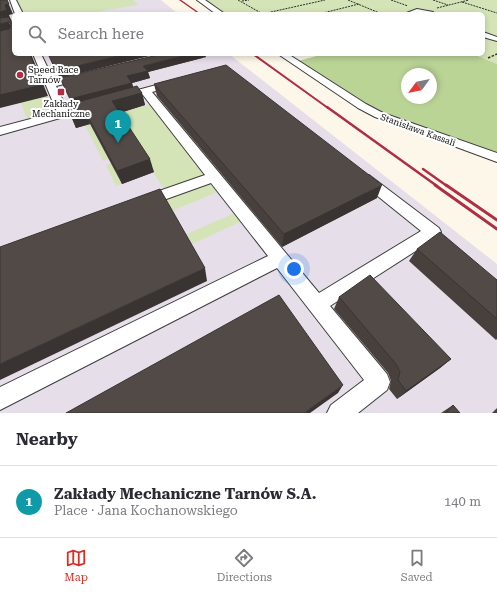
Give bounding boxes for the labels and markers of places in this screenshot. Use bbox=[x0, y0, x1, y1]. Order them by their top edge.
place label: Speed Race Tarnów bbox=[28, 65, 78, 85]
marker: Speed Race Tarnów bbox=[15, 70, 25, 80]
marker: Zakłady Mechaniczne bbox=[56, 87, 66, 97]
place label: Zakłady Mechaniczne bbox=[32, 99, 90, 119]
pin: 1 bbox=[105, 110, 131, 143]

